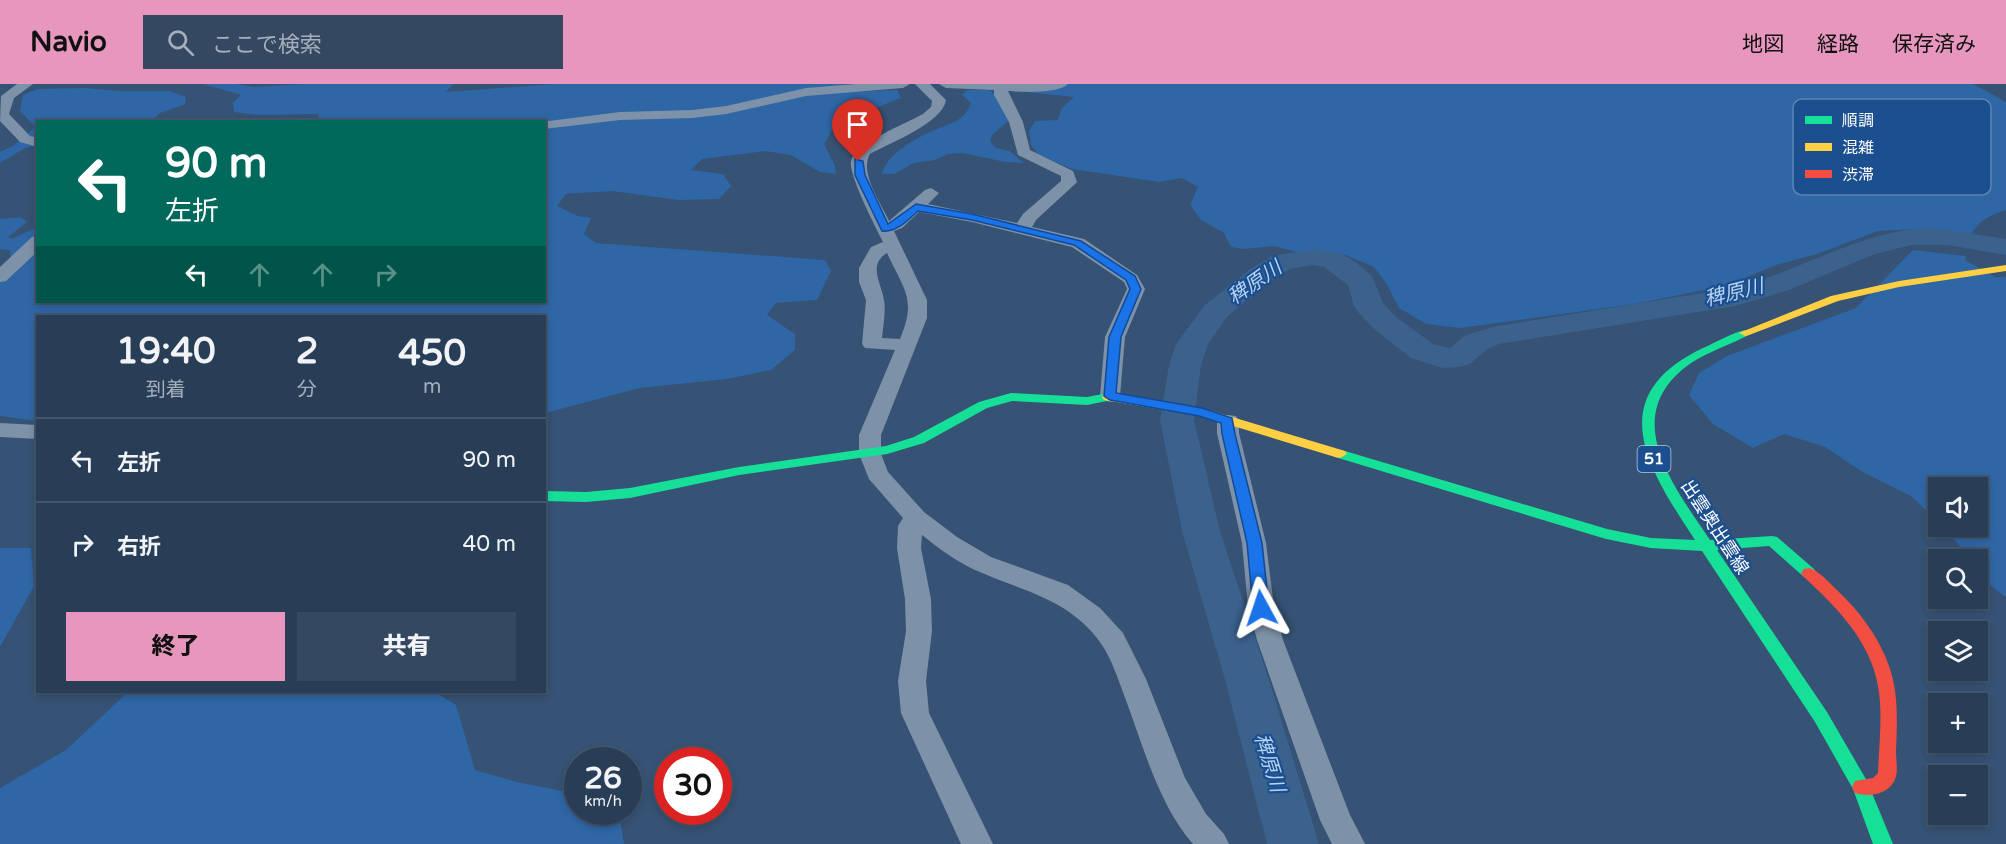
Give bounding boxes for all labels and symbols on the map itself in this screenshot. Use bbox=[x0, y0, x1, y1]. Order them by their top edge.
pin bbox=[832, 99, 883, 161]
legend bbox=[1793, 99, 1991, 195]
text: 順調 bbox=[1842, 111, 1874, 131]
text: 混雑 bbox=[1842, 138, 1874, 158]
text: 渋滞 bbox=[1842, 165, 1874, 185]
water label: 稗原川 bbox=[1224, 255, 1288, 310]
water label: 稗原川 bbox=[1702, 274, 1768, 312]
road number: 51 bbox=[1638, 446, 1670, 472]
street label: 出雲奥出雲線 bbox=[1676, 476, 1754, 578]
position arrow bbox=[1229, 576, 1293, 640]
water label: 稗原川 bbox=[1249, 731, 1290, 797]
speed limit sign: 30 bbox=[654, 747, 732, 825]

